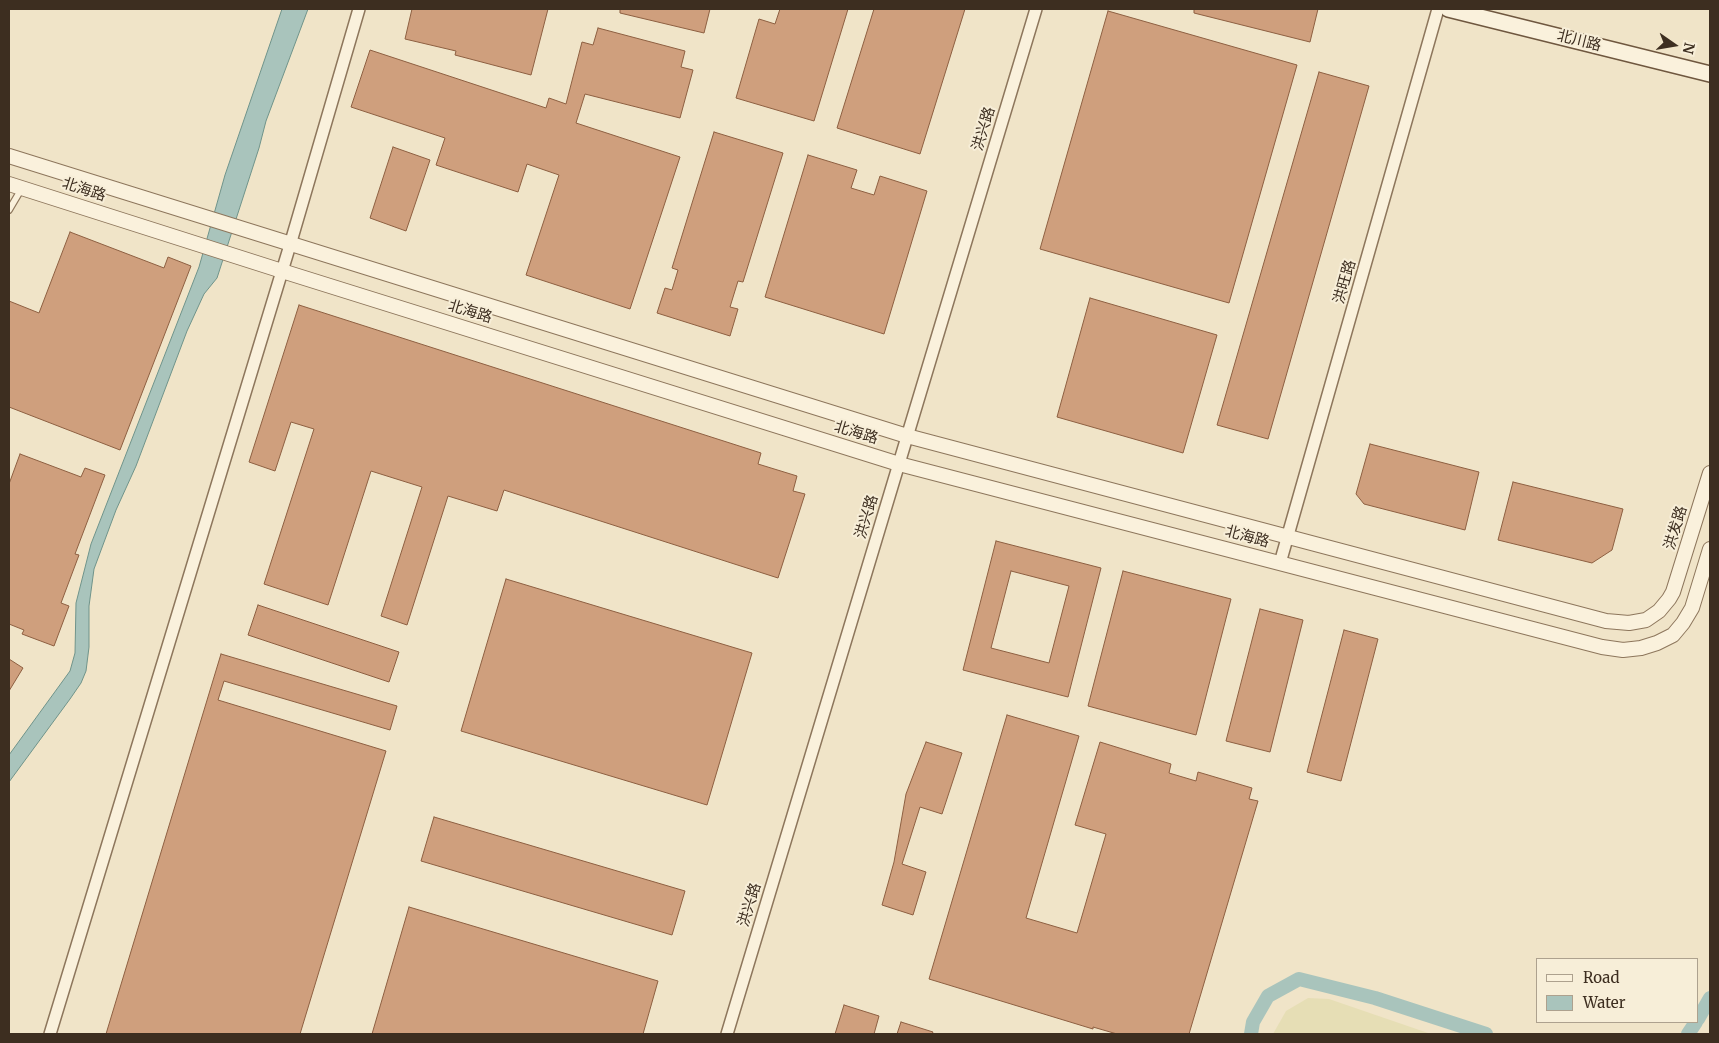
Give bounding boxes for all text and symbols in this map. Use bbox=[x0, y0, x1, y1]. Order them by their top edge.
north arrow bbox=[1649, 20, 1699, 70]
street label: 北川路 bbox=[1555, 27, 1603, 55]
text: N bbox=[1679, 41, 1699, 56]
street label: 洪兴路 bbox=[969, 105, 999, 153]
street label: 北海路 bbox=[60, 174, 108, 206]
street label: 洪旺路 bbox=[1330, 258, 1360, 306]
street label: 北海路 bbox=[446, 297, 494, 327]
street label: 北海路 bbox=[832, 418, 880, 448]
street label: 洪兴路 bbox=[852, 493, 882, 541]
street label: 洪发路 bbox=[1661, 504, 1691, 552]
street label: 北海路 bbox=[1223, 522, 1271, 552]
street label: 洪兴路 bbox=[735, 881, 765, 929]
legend bbox=[1536, 958, 1699, 1023]
text: Road bbox=[1583, 968, 1619, 987]
text: Water bbox=[1583, 993, 1625, 1012]

